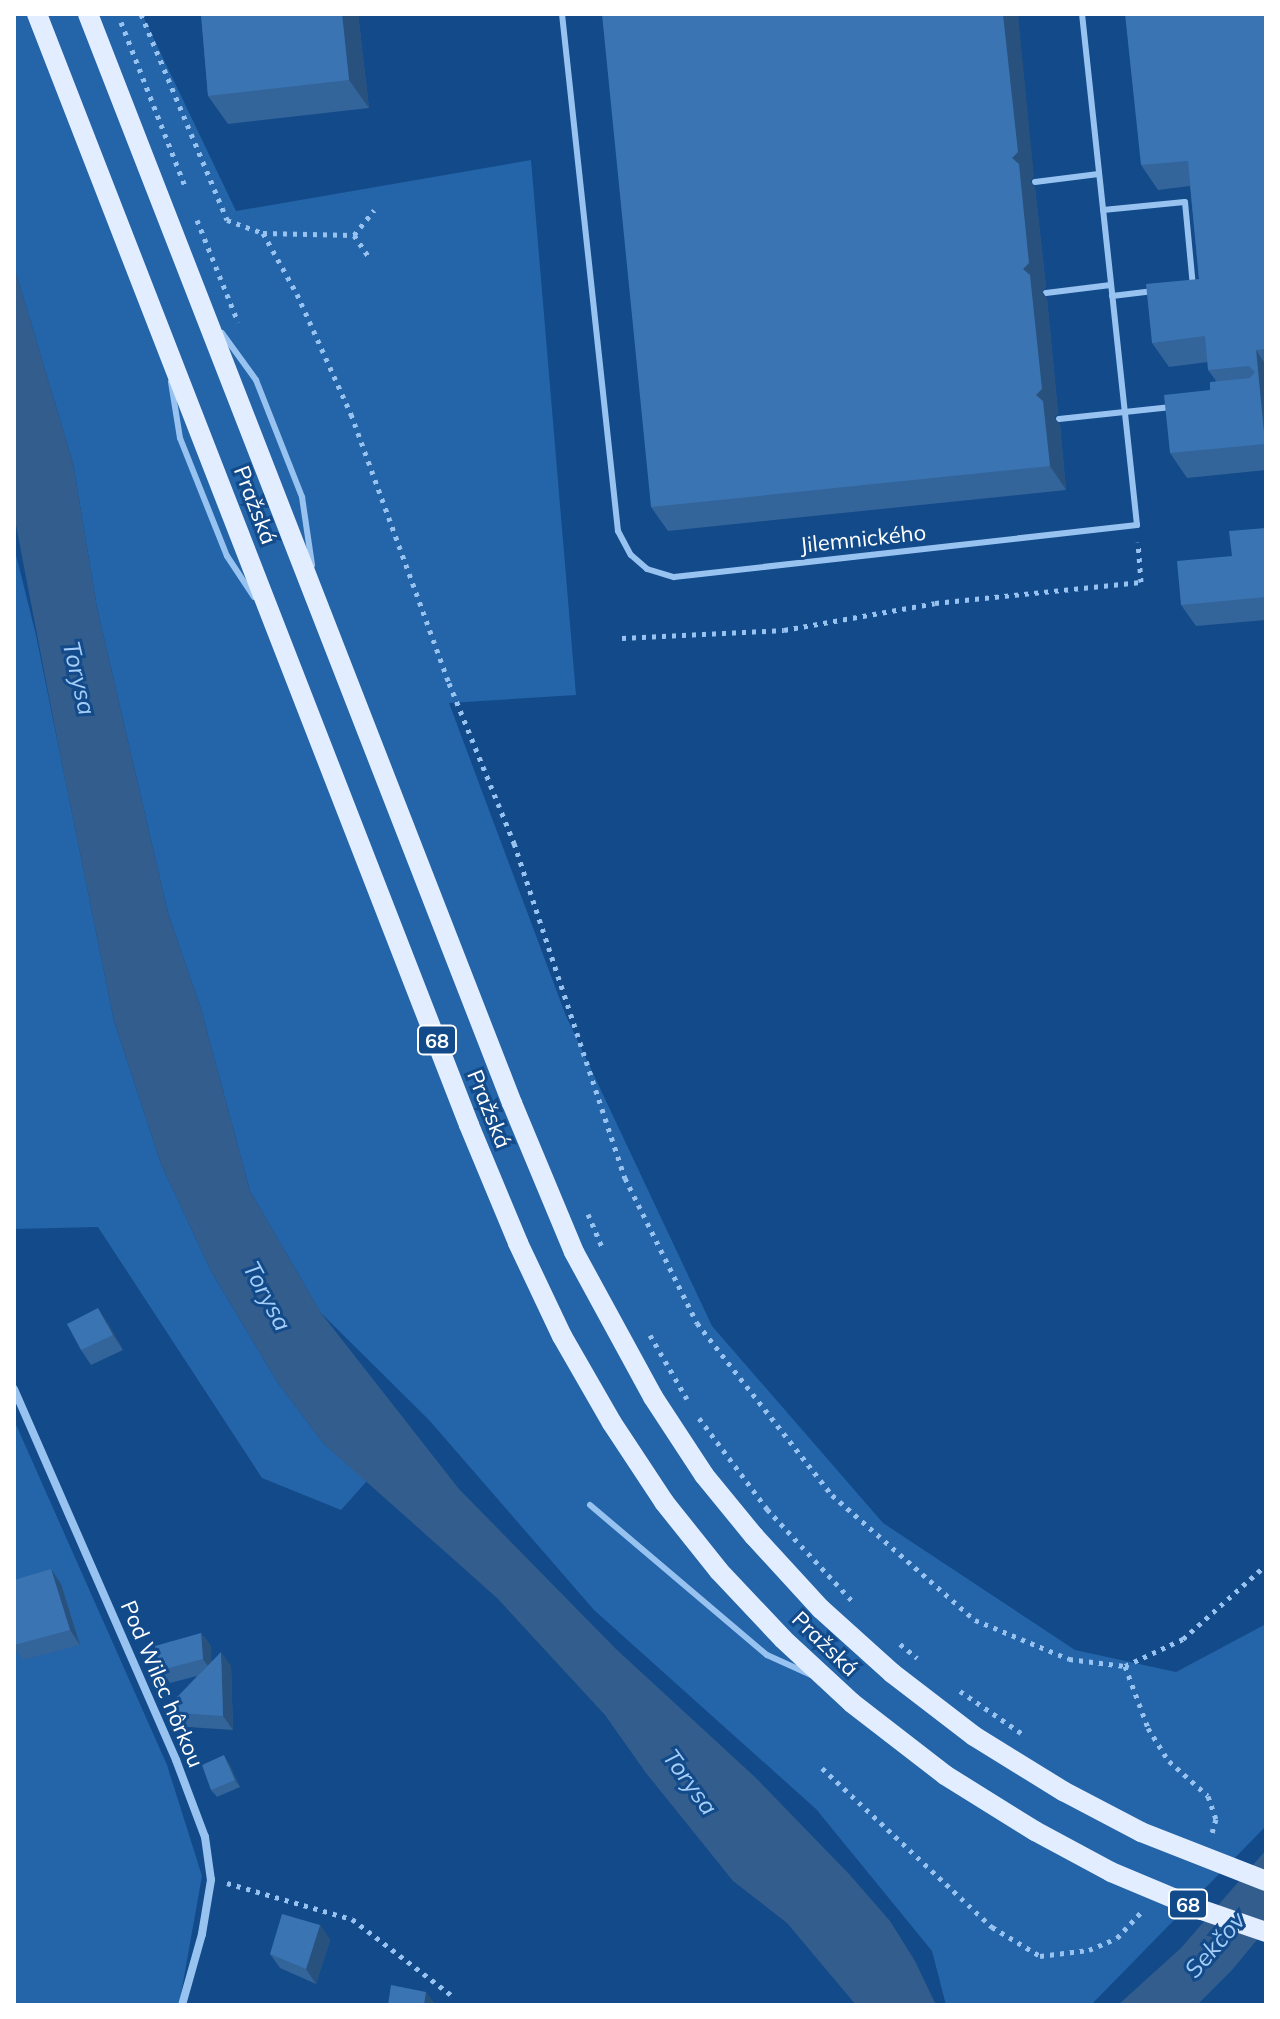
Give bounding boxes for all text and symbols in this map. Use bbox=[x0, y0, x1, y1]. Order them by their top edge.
street label: Pražská bbox=[228, 462, 282, 548]
street label: Jilemnického bbox=[799, 519, 927, 559]
water label: Torysa bbox=[57, 638, 101, 718]
road number: 68 bbox=[417, 1024, 457, 1056]
street label: Pražská bbox=[461, 1066, 517, 1152]
water label: Torysa bbox=[237, 1256, 297, 1336]
street label: Pod Wilec hôrkou bbox=[115, 1597, 209, 1771]
street label: Pražská bbox=[786, 1606, 864, 1682]
water label: Torysa bbox=[656, 1743, 724, 1821]
road number: 68 bbox=[1168, 1888, 1208, 1920]
water label: Sekčov bbox=[1179, 1906, 1251, 1984]

